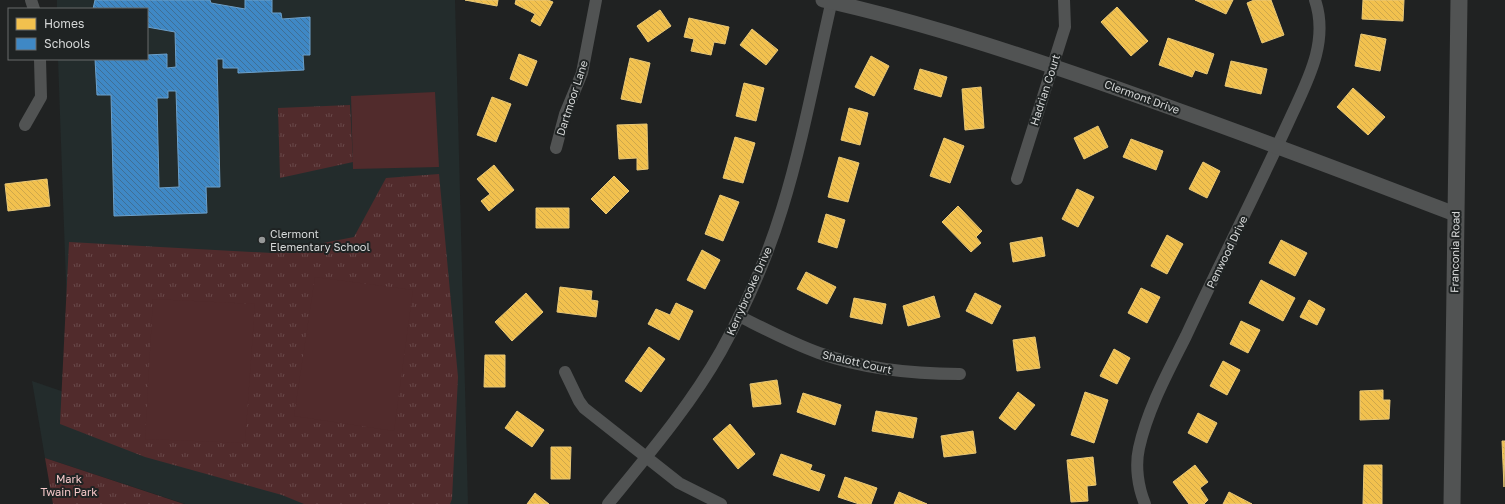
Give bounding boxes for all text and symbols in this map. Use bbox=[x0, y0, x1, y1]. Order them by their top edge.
legend bbox=[8, 8, 148, 60]
text: Homes bbox=[44, 16, 84, 31]
text: Schools bbox=[44, 36, 90, 51]
street label: Hadrian Court bbox=[1027, 53, 1062, 127]
street label: Dartmoor Lane bbox=[553, 58, 590, 137]
street label: Clermont Drive bbox=[1103, 77, 1181, 116]
street label: Franconia Road bbox=[1447, 211, 1462, 293]
street label: Penwood Drive bbox=[1203, 213, 1250, 290]
place label: Clermont Elementary School bbox=[270, 227, 370, 253]
marker: Clermont Elementary School bbox=[257, 235, 267, 245]
street label: Kerrybrooke Drive bbox=[723, 245, 774, 337]
street label: Shalott Court bbox=[821, 347, 893, 376]
park label: Mark Twain Park bbox=[40, 472, 98, 498]

